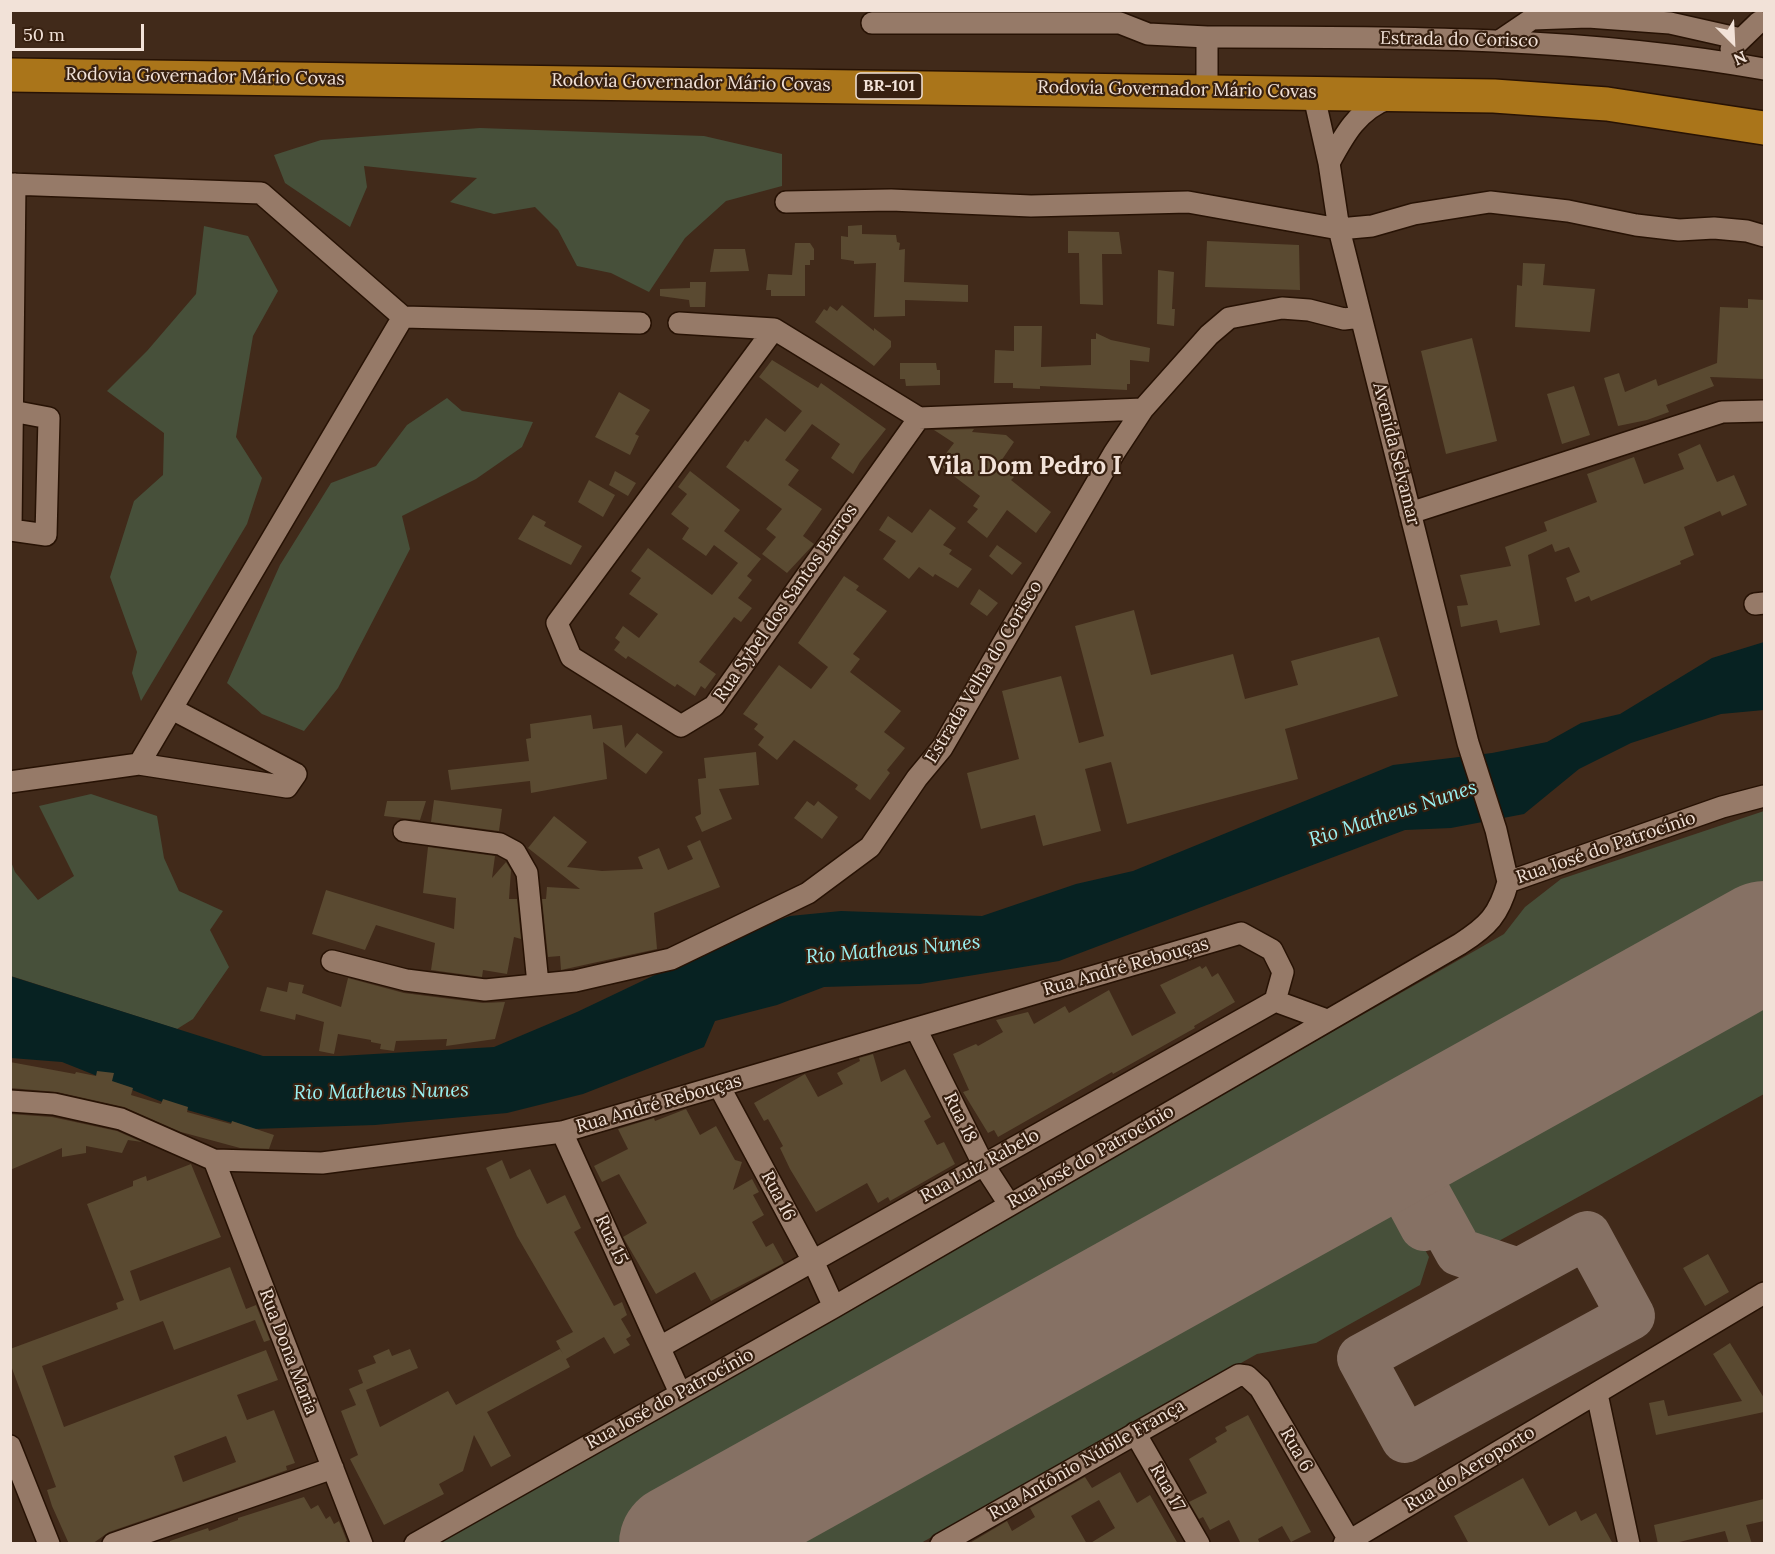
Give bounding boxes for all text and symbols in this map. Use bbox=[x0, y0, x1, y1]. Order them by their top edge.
scale bar bbox=[15, 12, 147, 50]
north arrow bbox=[1703, 12, 1763, 72]
text: 50 m bbox=[23, 23, 65, 46]
street label: Estrada do Corisco bbox=[1380, 28, 1538, 52]
text: N bbox=[1731, 47, 1750, 70]
street label: Rodovia Governador Mário Covas bbox=[65, 64, 345, 90]
street label: Rodovia Governador Mário Covas bbox=[551, 70, 831, 96]
road number: BR-101 bbox=[856, 73, 922, 99]
street label: Rodovia Governador Mário Covas bbox=[1037, 77, 1317, 103]
street label: Avenida Selvamar bbox=[1368, 380, 1424, 528]
district label: Vila Dom Pedro I bbox=[928, 453, 1122, 481]
street label: Rua Sybel dos Santos Barros bbox=[710, 500, 862, 706]
street label: Estrada Velha do Corisco bbox=[921, 577, 1047, 767]
water label: Rio Matheus Nunes bbox=[1306, 776, 1480, 852]
street label: Rua José do Patrocínio bbox=[1513, 807, 1699, 889]
water label: Rio Matheus Nunes bbox=[805, 930, 981, 970]
street label: Rua André Rebouças bbox=[1041, 933, 1211, 1001]
street label: Rua André Rebouças bbox=[574, 1070, 744, 1138]
water label: Rio Matheus Nunes bbox=[293, 1078, 469, 1106]
street label: Rua 18 bbox=[939, 1090, 981, 1146]
street label: Rua José do Patrocínio bbox=[1004, 1101, 1178, 1213]
street label: Rua Luiz Rabelo bbox=[917, 1124, 1043, 1208]
street label: Rua 16 bbox=[756, 1168, 800, 1224]
street label: Rua 15 bbox=[590, 1212, 632, 1268]
street label: Rua Dona Maria bbox=[254, 1286, 322, 1418]
street label: Rua José do Patrocínio bbox=[582, 1344, 758, 1454]
street label: Rua Antônio Núbile França bbox=[985, 1395, 1189, 1525]
street label: Rua do Aeroporto bbox=[1401, 1422, 1539, 1516]
street label: Rua 6 bbox=[1275, 1424, 1317, 1476]
street label: Rua 17 bbox=[1145, 1461, 1189, 1515]

